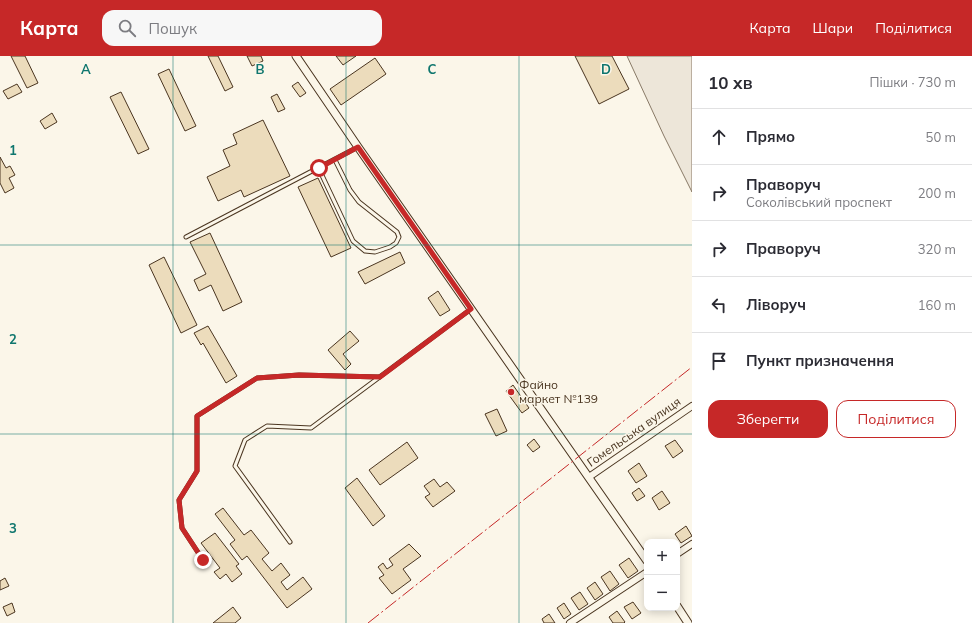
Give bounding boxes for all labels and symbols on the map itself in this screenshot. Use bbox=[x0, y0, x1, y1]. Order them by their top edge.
text: A bbox=[81, 61, 91, 77]
text: B bbox=[256, 61, 265, 77]
text: C bbox=[428, 61, 437, 77]
text: D bbox=[601, 61, 611, 77]
text: 1 bbox=[9, 142, 17, 158]
route start bbox=[310, 159, 328, 177]
text: 2 bbox=[9, 331, 17, 347]
place label: Файно маркет №139 bbox=[519, 377, 598, 406]
marker: Файно маркет №139 bbox=[506, 387, 516, 397]
street label: Гомельська вулиця bbox=[584, 394, 684, 470]
text: 3 bbox=[9, 520, 17, 536]
route end bbox=[194, 551, 212, 569]

